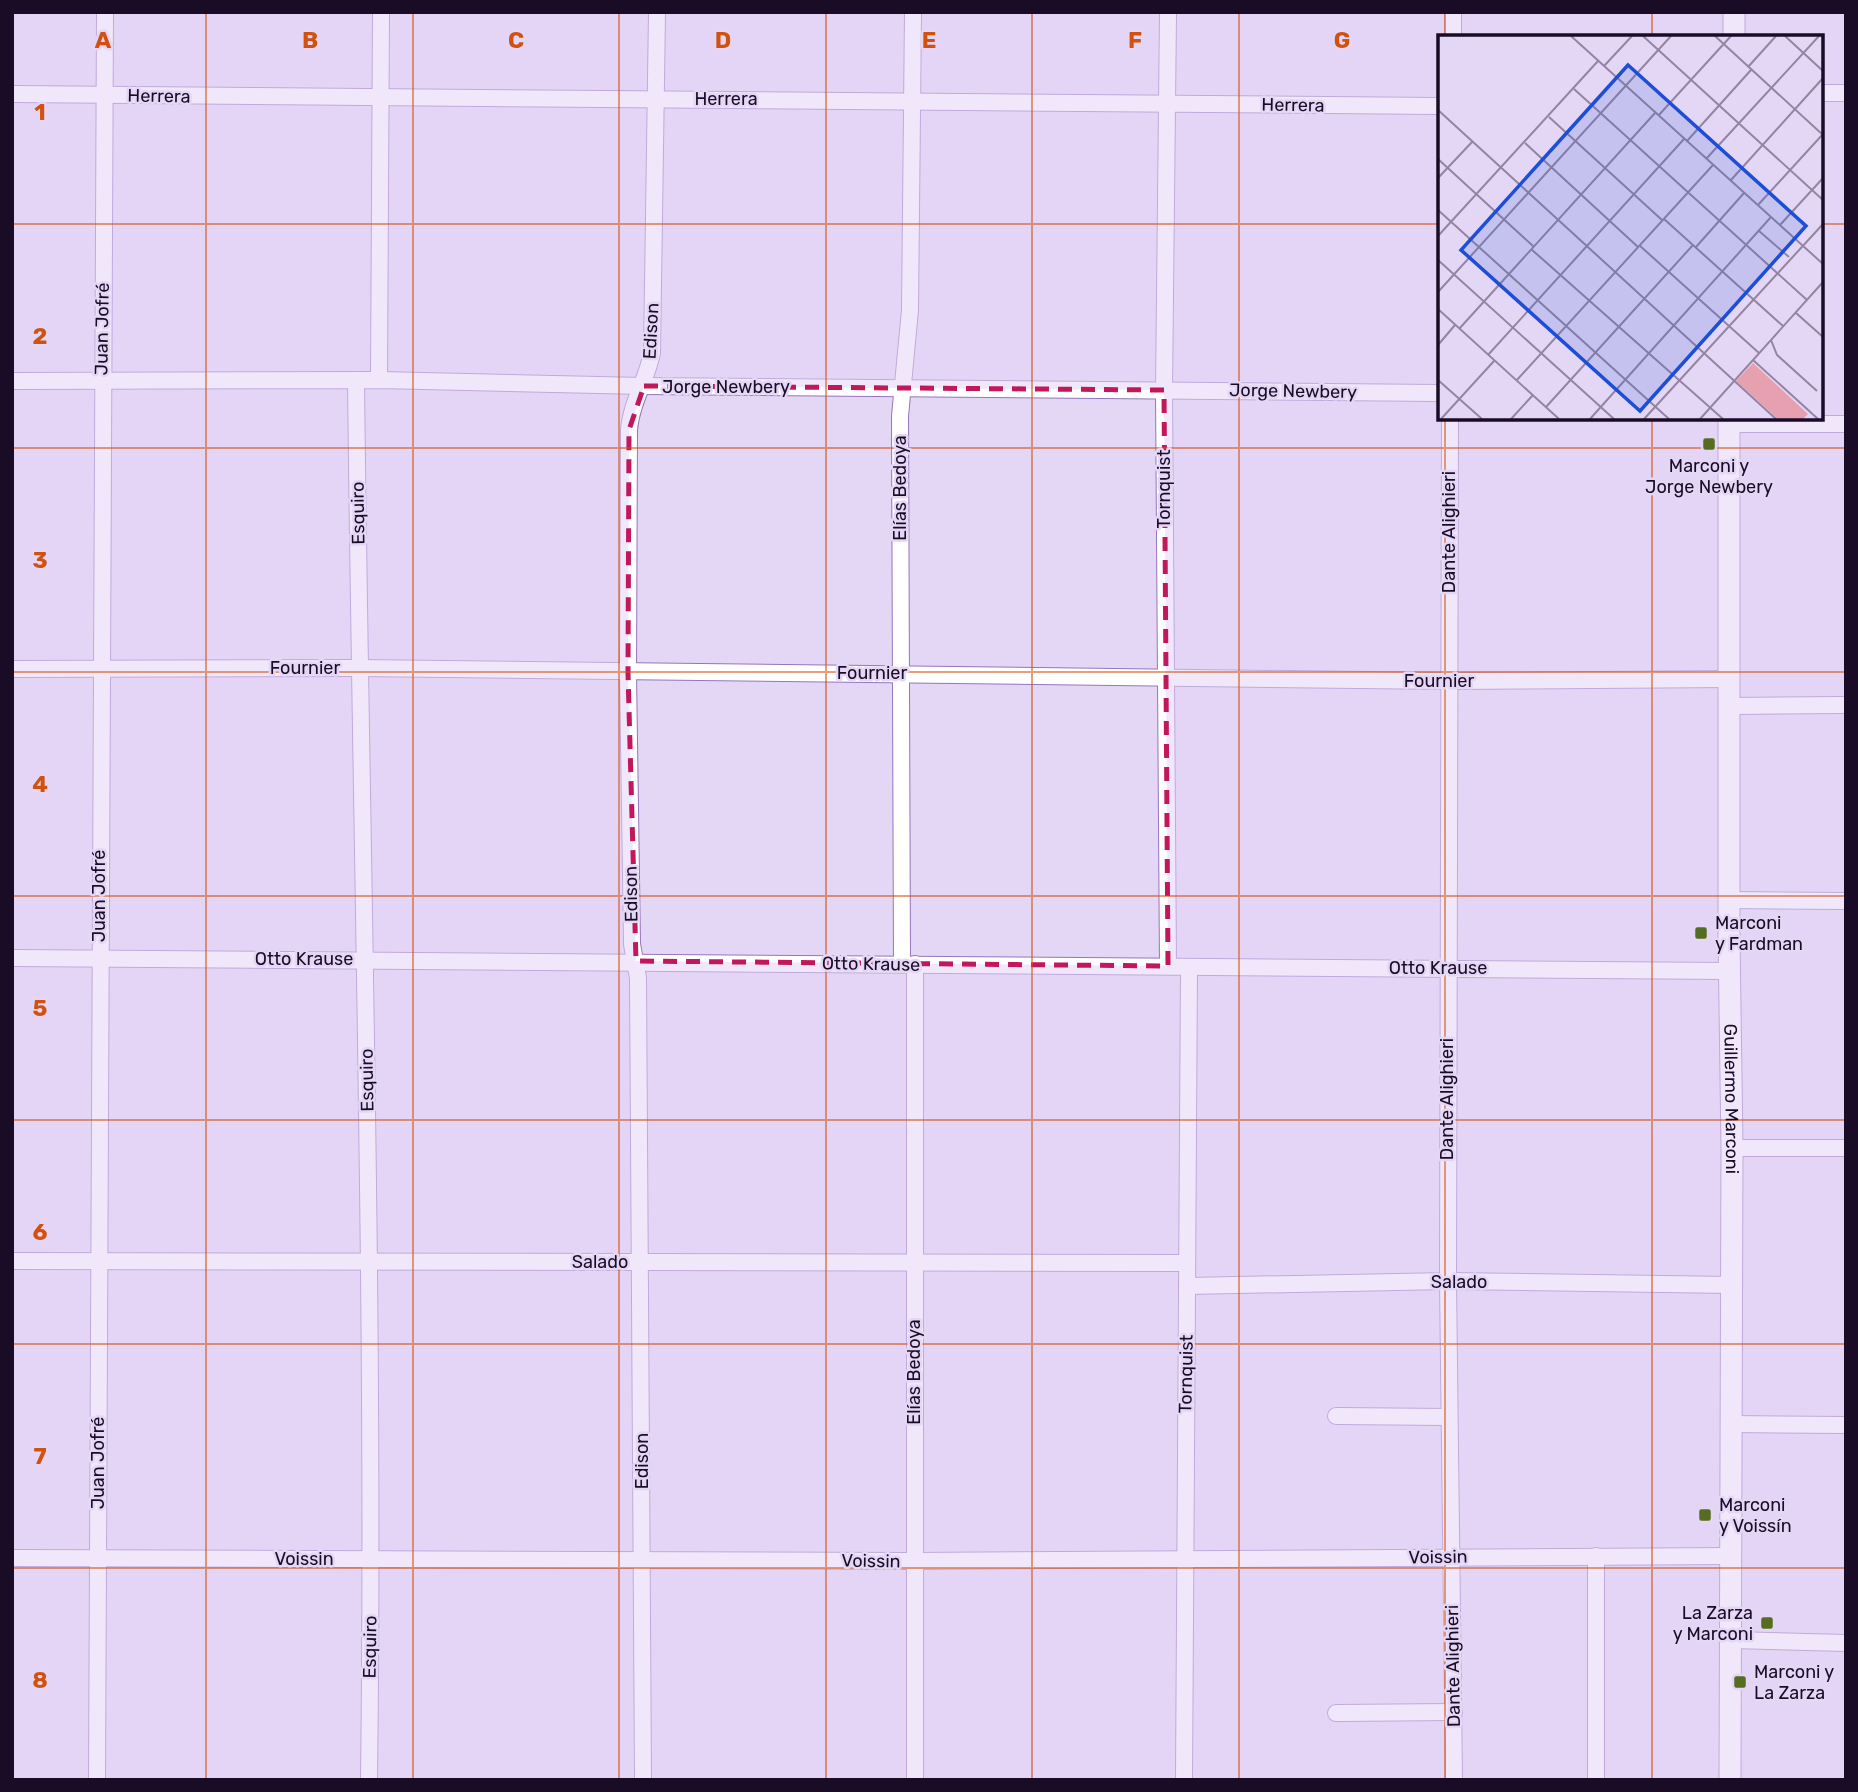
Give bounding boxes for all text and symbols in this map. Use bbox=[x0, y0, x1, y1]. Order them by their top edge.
text: A bbox=[95, 26, 112, 54]
text: B bbox=[302, 26, 318, 54]
text: C bbox=[508, 26, 524, 54]
text: D bbox=[715, 26, 731, 54]
text: E bbox=[922, 26, 936, 54]
text: F bbox=[1128, 26, 1142, 54]
text: G bbox=[1334, 26, 1350, 54]
inset map bbox=[1438, 35, 1823, 420]
street label: Herrera bbox=[127, 84, 191, 108]
street label: Herrera bbox=[694, 88, 758, 110]
street label: Herrera bbox=[1261, 93, 1325, 117]
text: 1 bbox=[34, 98, 46, 126]
street label: Juan Jofré bbox=[90, 282, 114, 376]
street label: Edison bbox=[639, 302, 663, 360]
text: 2 bbox=[33, 322, 47, 350]
street label: Jorge Newbery bbox=[662, 376, 790, 398]
street label: Jorge Newbery bbox=[1229, 379, 1357, 403]
street label: Elías Bedoya bbox=[889, 435, 911, 541]
marker: Marconi y Jorge Newbery bbox=[1701, 436, 1717, 452]
street label: Tornquist bbox=[1153, 450, 1175, 528]
place label: Marconi y Jorge Newbery bbox=[1645, 455, 1773, 498]
street label: Dante Alighieri bbox=[1438, 471, 1460, 593]
street label: Esquiro bbox=[346, 481, 370, 545]
text: 3 bbox=[32, 546, 48, 574]
street label: Fournier bbox=[270, 657, 340, 679]
street label: Fournier bbox=[837, 662, 907, 684]
street label: Fournier bbox=[1404, 670, 1474, 692]
text: 4 bbox=[32, 770, 48, 798]
street label: Juan Jofré bbox=[88, 850, 110, 942]
street label: Edison bbox=[620, 866, 642, 922]
place label: Marconi y Fardman bbox=[1715, 912, 1803, 955]
marker: Marconi y Fardman bbox=[1693, 925, 1709, 941]
street label: Otto Krause bbox=[255, 948, 353, 970]
street label: Otto Krause bbox=[822, 952, 920, 976]
street label: Otto Krause bbox=[1389, 957, 1487, 979]
text: 5 bbox=[33, 994, 48, 1022]
street label: Guillermo Marconi bbox=[1719, 1024, 1743, 1174]
street label: Dante Alighieri bbox=[1436, 1038, 1458, 1160]
street label: Esquiro bbox=[355, 1048, 379, 1112]
text: 6 bbox=[33, 1218, 48, 1246]
street label: Salado bbox=[572, 1251, 628, 1273]
street label: Salado bbox=[1431, 1271, 1487, 1293]
street label: Elías Bedoya bbox=[903, 1319, 925, 1425]
street label: Tornquist bbox=[1174, 1334, 1198, 1414]
street label: Juan Jofré bbox=[87, 1417, 109, 1509]
street label: Edison bbox=[631, 1433, 653, 1489]
text: 7 bbox=[33, 1442, 47, 1470]
place label: Marconi y Voissín bbox=[1719, 1494, 1792, 1537]
marker: Marconi y Voissín bbox=[1697, 1507, 1713, 1523]
street label: Voissin bbox=[1408, 1545, 1468, 1569]
street label: Voissin bbox=[274, 1548, 334, 1570]
street label: Voissin bbox=[841, 1549, 901, 1573]
place label: La Zarza y Marconi bbox=[1673, 1602, 1753, 1645]
street label: Dante Alighieri bbox=[1441, 1605, 1465, 1727]
street label: Esquiro bbox=[358, 1615, 382, 1679]
marker: La Zarza y Marconi bbox=[1759, 1615, 1775, 1631]
place label: Marconi y La Zarza bbox=[1754, 1661, 1834, 1704]
text: 8 bbox=[32, 1666, 48, 1694]
marker: Marconi y La Zarza bbox=[1732, 1674, 1748, 1690]

